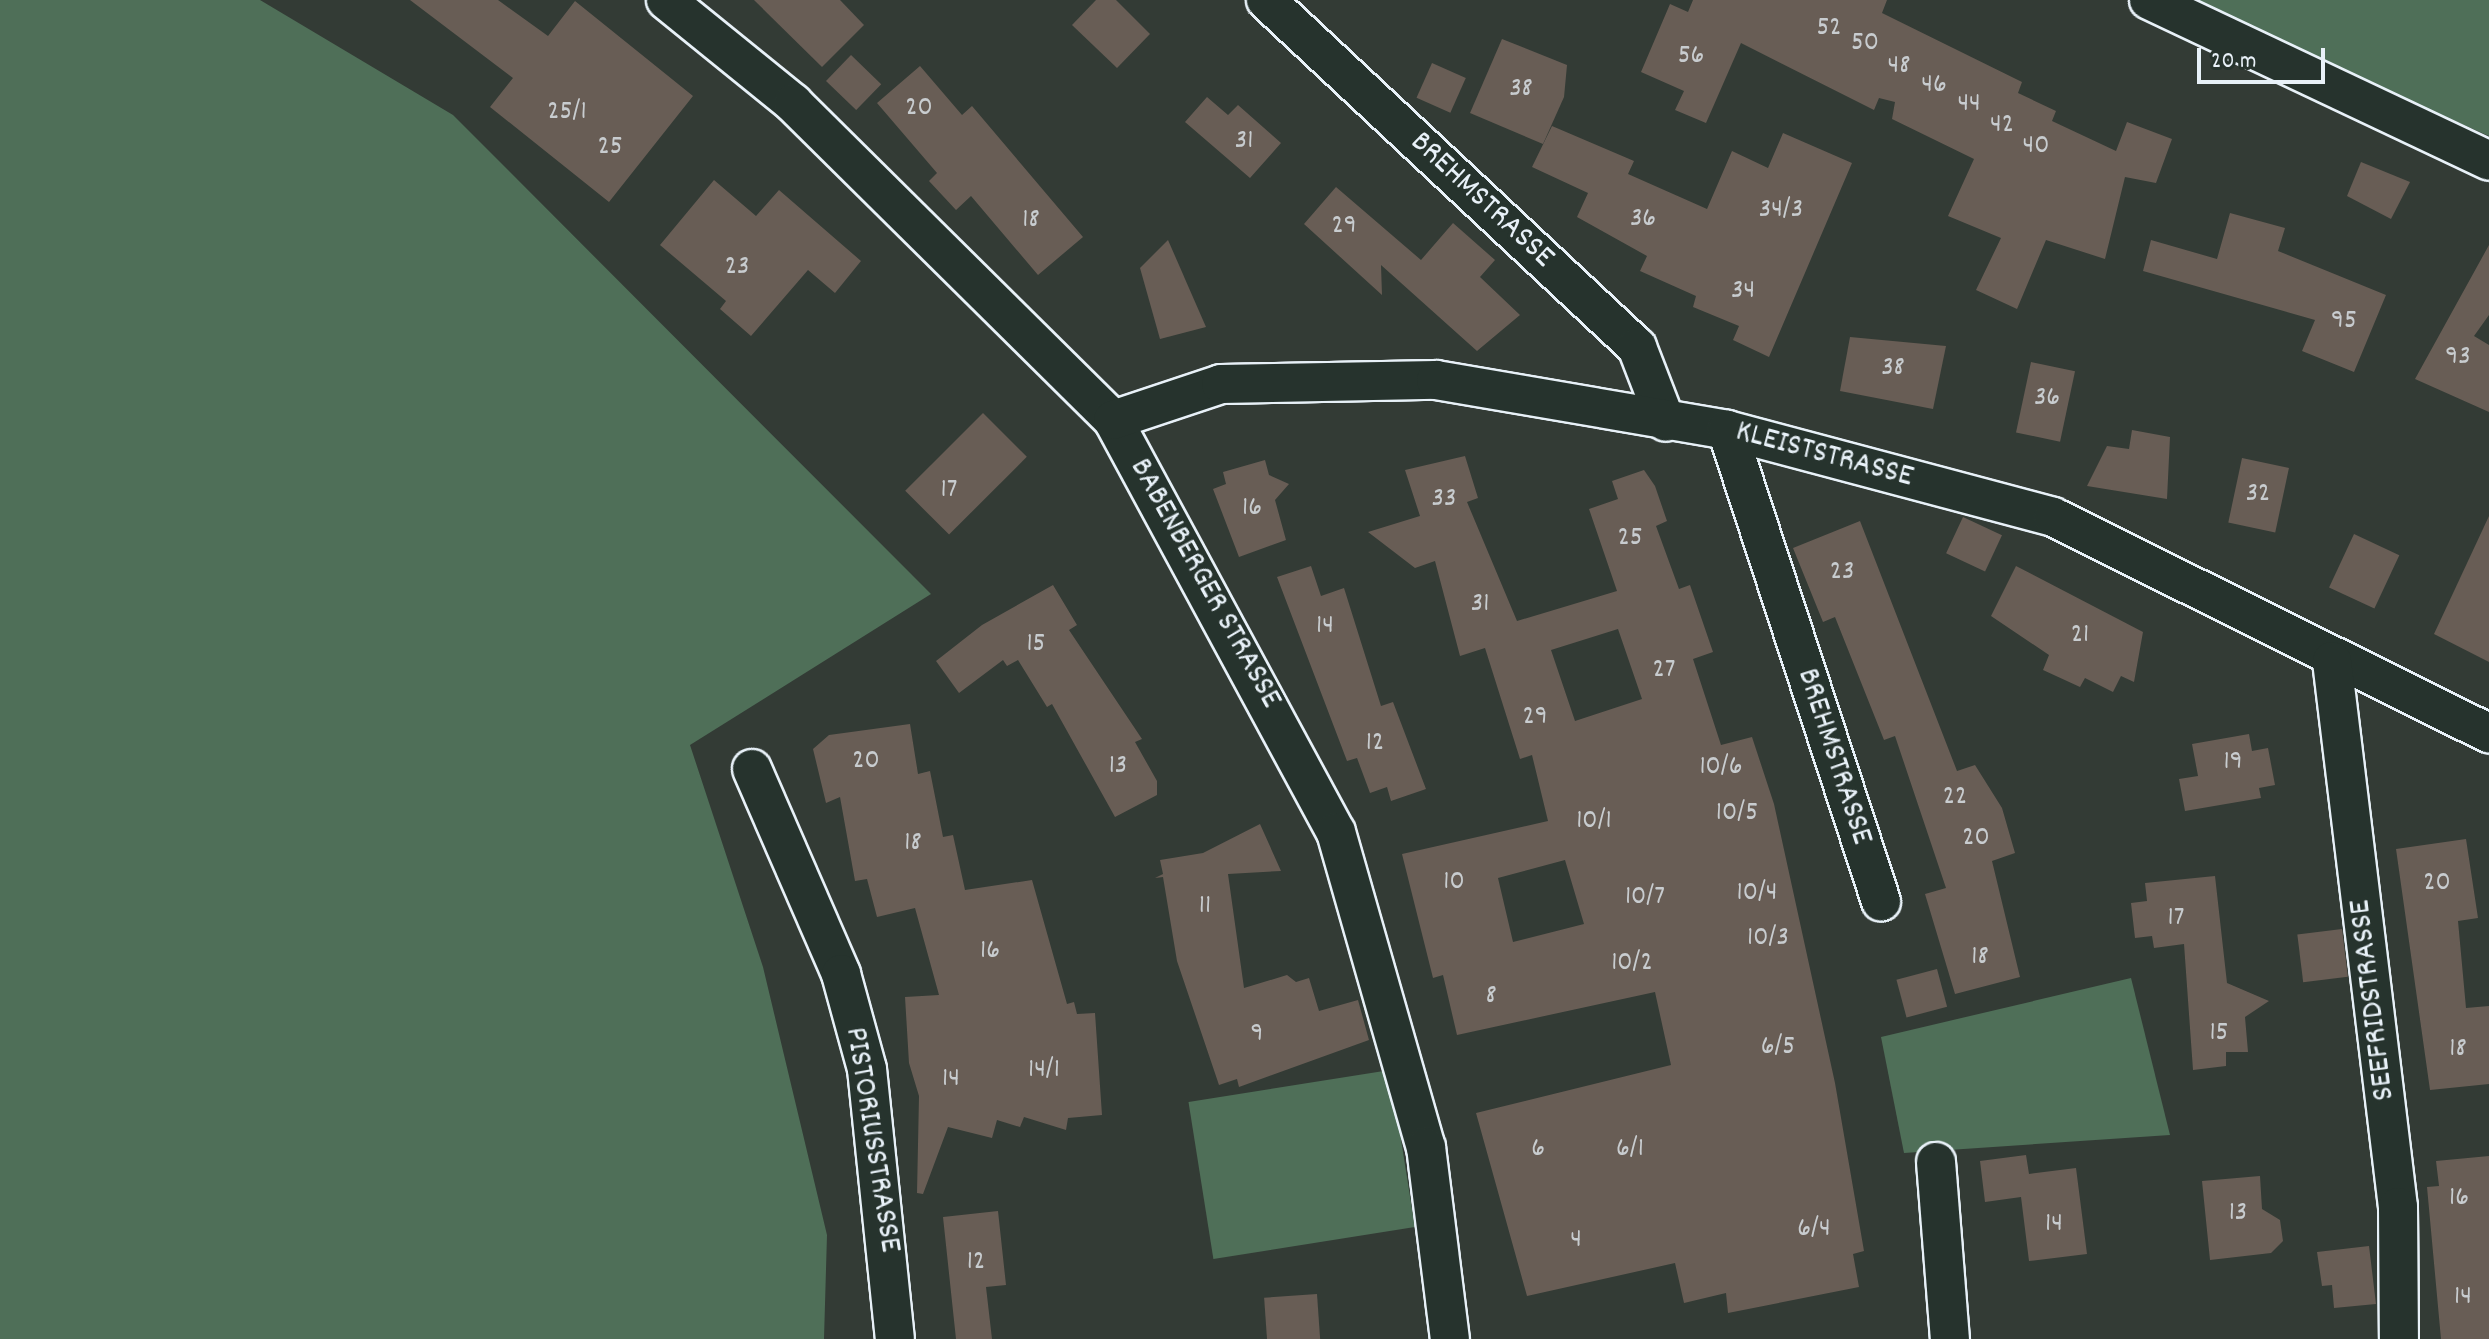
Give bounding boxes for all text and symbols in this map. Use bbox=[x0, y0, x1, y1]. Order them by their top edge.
house number: 52 bbox=[1816, 12, 1842, 46]
house number: 50 bbox=[1851, 27, 1879, 61]
scale bar bbox=[2201, 32, 2329, 82]
house number: 56 bbox=[1678, 40, 1704, 74]
text: 20 m bbox=[2211, 45, 2257, 79]
house number: 48 bbox=[1888, 50, 1910, 84]
house number: 46 bbox=[1921, 69, 1947, 103]
house number: 38 bbox=[1509, 73, 1533, 107]
house number: 44 bbox=[1957, 88, 1981, 122]
house number: 20 bbox=[905, 92, 933, 126]
house number: 25/1 bbox=[547, 96, 587, 130]
house number: 42 bbox=[1990, 109, 2014, 143]
house number: 31 bbox=[1235, 125, 1253, 159]
street label: BREHMSTRASSE bbox=[1401, 125, 1561, 277]
house number: 40 bbox=[2023, 130, 2049, 164]
house number: 25 bbox=[597, 131, 623, 165]
house number: 34/3 bbox=[1759, 194, 1803, 228]
house number: 36 bbox=[1630, 203, 1656, 237]
house number: 18 bbox=[1022, 204, 1040, 238]
house number: 29 bbox=[1331, 210, 1357, 244]
house number: 23 bbox=[725, 251, 749, 285]
house number: 34 bbox=[1731, 275, 1755, 309]
house number: 95 bbox=[2331, 305, 2357, 339]
house number: 93 bbox=[2445, 341, 2471, 375]
house number: 38 bbox=[1881, 352, 1905, 386]
house number: 36 bbox=[2034, 382, 2060, 416]
street label: KLEISTSTRASSE bbox=[1731, 414, 1917, 498]
street label: BABENBERGER STRASSE bbox=[1119, 452, 1289, 716]
house number: 17 bbox=[941, 474, 957, 508]
house number: 32 bbox=[2246, 478, 2270, 512]
house number: 33 bbox=[1432, 483, 1456, 517]
house number: 16 bbox=[1242, 492, 1262, 526]
house number: 25 bbox=[1617, 522, 1643, 556]
house number: 23 bbox=[1830, 556, 1854, 590]
house number: 31 bbox=[1471, 588, 1489, 622]
house number: 14 bbox=[1316, 610, 1334, 644]
house number: 21 bbox=[2071, 619, 2089, 653]
house number: 15 bbox=[1026, 628, 1046, 662]
house number: 27 bbox=[1653, 654, 1675, 688]
street label: BREHMSTRASSE bbox=[1786, 664, 1880, 850]
house number: 29 bbox=[1522, 701, 1548, 735]
house number: 12 bbox=[1366, 727, 1384, 761]
house number: 20 bbox=[852, 745, 880, 779]
house number: 19 bbox=[2224, 746, 2242, 780]
house number: 13 bbox=[1109, 750, 1127, 784]
house number: 10/6 bbox=[1699, 751, 1743, 785]
house number: 22 bbox=[1943, 781, 1967, 815]
house number: 10/5 bbox=[1716, 797, 1758, 831]
house number: 10/1 bbox=[1576, 805, 1612, 839]
house number: 20 bbox=[1962, 822, 1990, 856]
house number: 18 bbox=[904, 827, 922, 861]
house number: 10 bbox=[1443, 866, 1465, 900]
house number: 20 bbox=[2423, 867, 2451, 901]
house number: 10/4 bbox=[1737, 877, 1777, 911]
house number: 10/7 bbox=[1625, 881, 1665, 915]
house number: 11 bbox=[1199, 890, 1211, 924]
street label: SEEFRIDSTRASSE bbox=[2343, 897, 2405, 1103]
house number: 17 bbox=[2168, 902, 2184, 936]
house number: 10/3 bbox=[1747, 922, 1789, 956]
house number: 16 bbox=[980, 935, 1000, 969]
house number: 18 bbox=[1971, 941, 1989, 975]
house number: 10/2 bbox=[1611, 947, 1653, 981]
house number: 8 bbox=[1485, 980, 1497, 1014]
house number: 15 bbox=[2209, 1017, 2229, 1051]
house number: 9 bbox=[1251, 1018, 1263, 1052]
street label: PISTORIUSSTRASSE bbox=[834, 1025, 908, 1255]
house number: 6/5 bbox=[1761, 1031, 1795, 1065]
house number: 18 bbox=[2449, 1033, 2467, 1067]
house number: 14/1 bbox=[1028, 1054, 1060, 1088]
house number: 14 bbox=[942, 1063, 960, 1097]
house number: 6 bbox=[1531, 1133, 1545, 1167]
house number: 6/1 bbox=[1616, 1133, 1644, 1167]
house number: 16 bbox=[2449, 1182, 2469, 1216]
house number: 13 bbox=[2229, 1197, 2247, 1231]
house number: 14 bbox=[2045, 1208, 2063, 1242]
house number: 6/4 bbox=[1797, 1213, 1831, 1247]
house number: 4 bbox=[1570, 1224, 1582, 1258]
house number: 12 bbox=[967, 1246, 985, 1280]
house number: 14 bbox=[2454, 1281, 2472, 1315]

